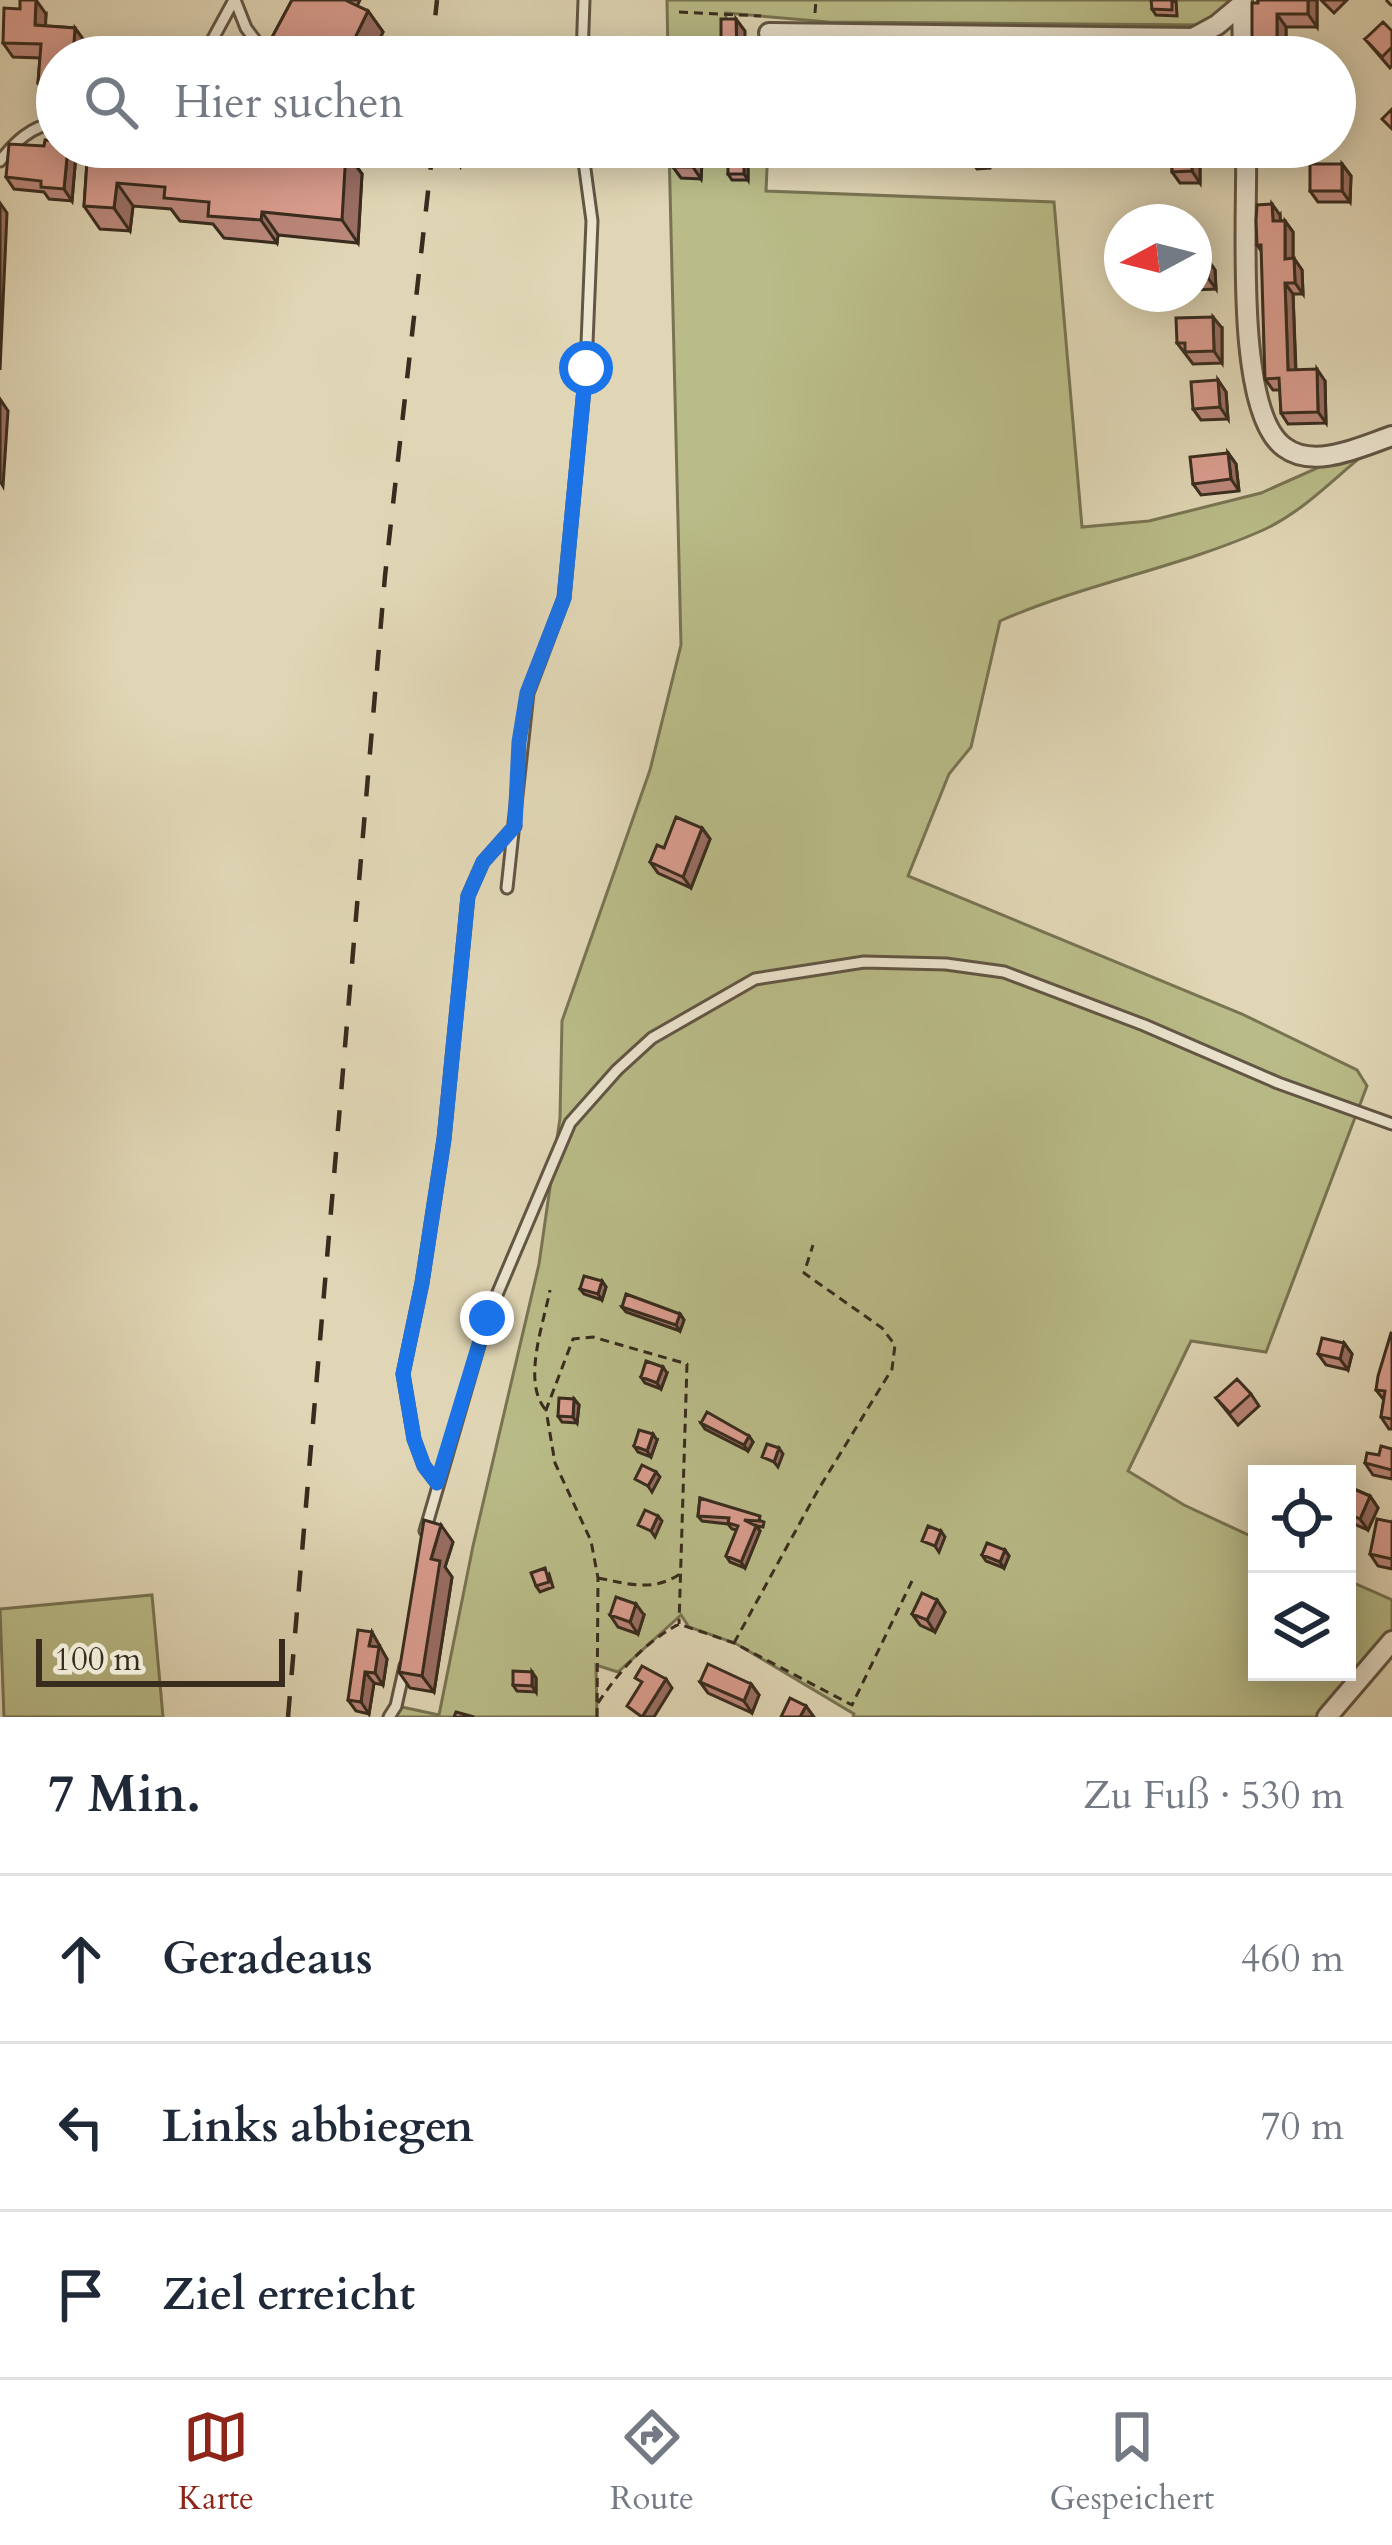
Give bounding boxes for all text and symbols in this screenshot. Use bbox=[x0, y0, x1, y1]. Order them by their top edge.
search box bbox=[36, 36, 1356, 168]
icon: search bbox=[78, 69, 144, 135]
text: Hier suchen bbox=[174, 72, 404, 133]
north arrow bbox=[1104, 204, 1212, 312]
route start bbox=[559, 341, 613, 395]
route end bbox=[460, 1291, 514, 1345]
map controls bbox=[1248, 1465, 1356, 1681]
button: locate bbox=[1248, 1465, 1356, 1573]
button: layers bbox=[1248, 1573, 1356, 1681]
scale bar bbox=[36, 1633, 285, 1686]
text: 100 m bbox=[54, 1637, 141, 1682]
text: 7 Min. bbox=[48, 1760, 201, 1830]
text: Zu Fuß · 530 m bbox=[1083, 1769, 1344, 1822]
icon: ahead bbox=[48, 1926, 114, 1992]
text: Geradeaus bbox=[162, 1928, 373, 1989]
text: 460 m bbox=[1241, 1932, 1344, 1985]
icon: left bbox=[48, 2094, 114, 2160]
text: Links abbiegen bbox=[162, 2096, 474, 2157]
text: 70 m bbox=[1261, 2100, 1344, 2153]
icon: arrive bbox=[48, 2262, 114, 2328]
text: Ziel erreicht bbox=[162, 2264, 415, 2325]
tab: Karte bbox=[178, 2404, 254, 2521]
tab: Route bbox=[610, 2404, 694, 2521]
tab: Gespeichert bbox=[1050, 2404, 1214, 2521]

